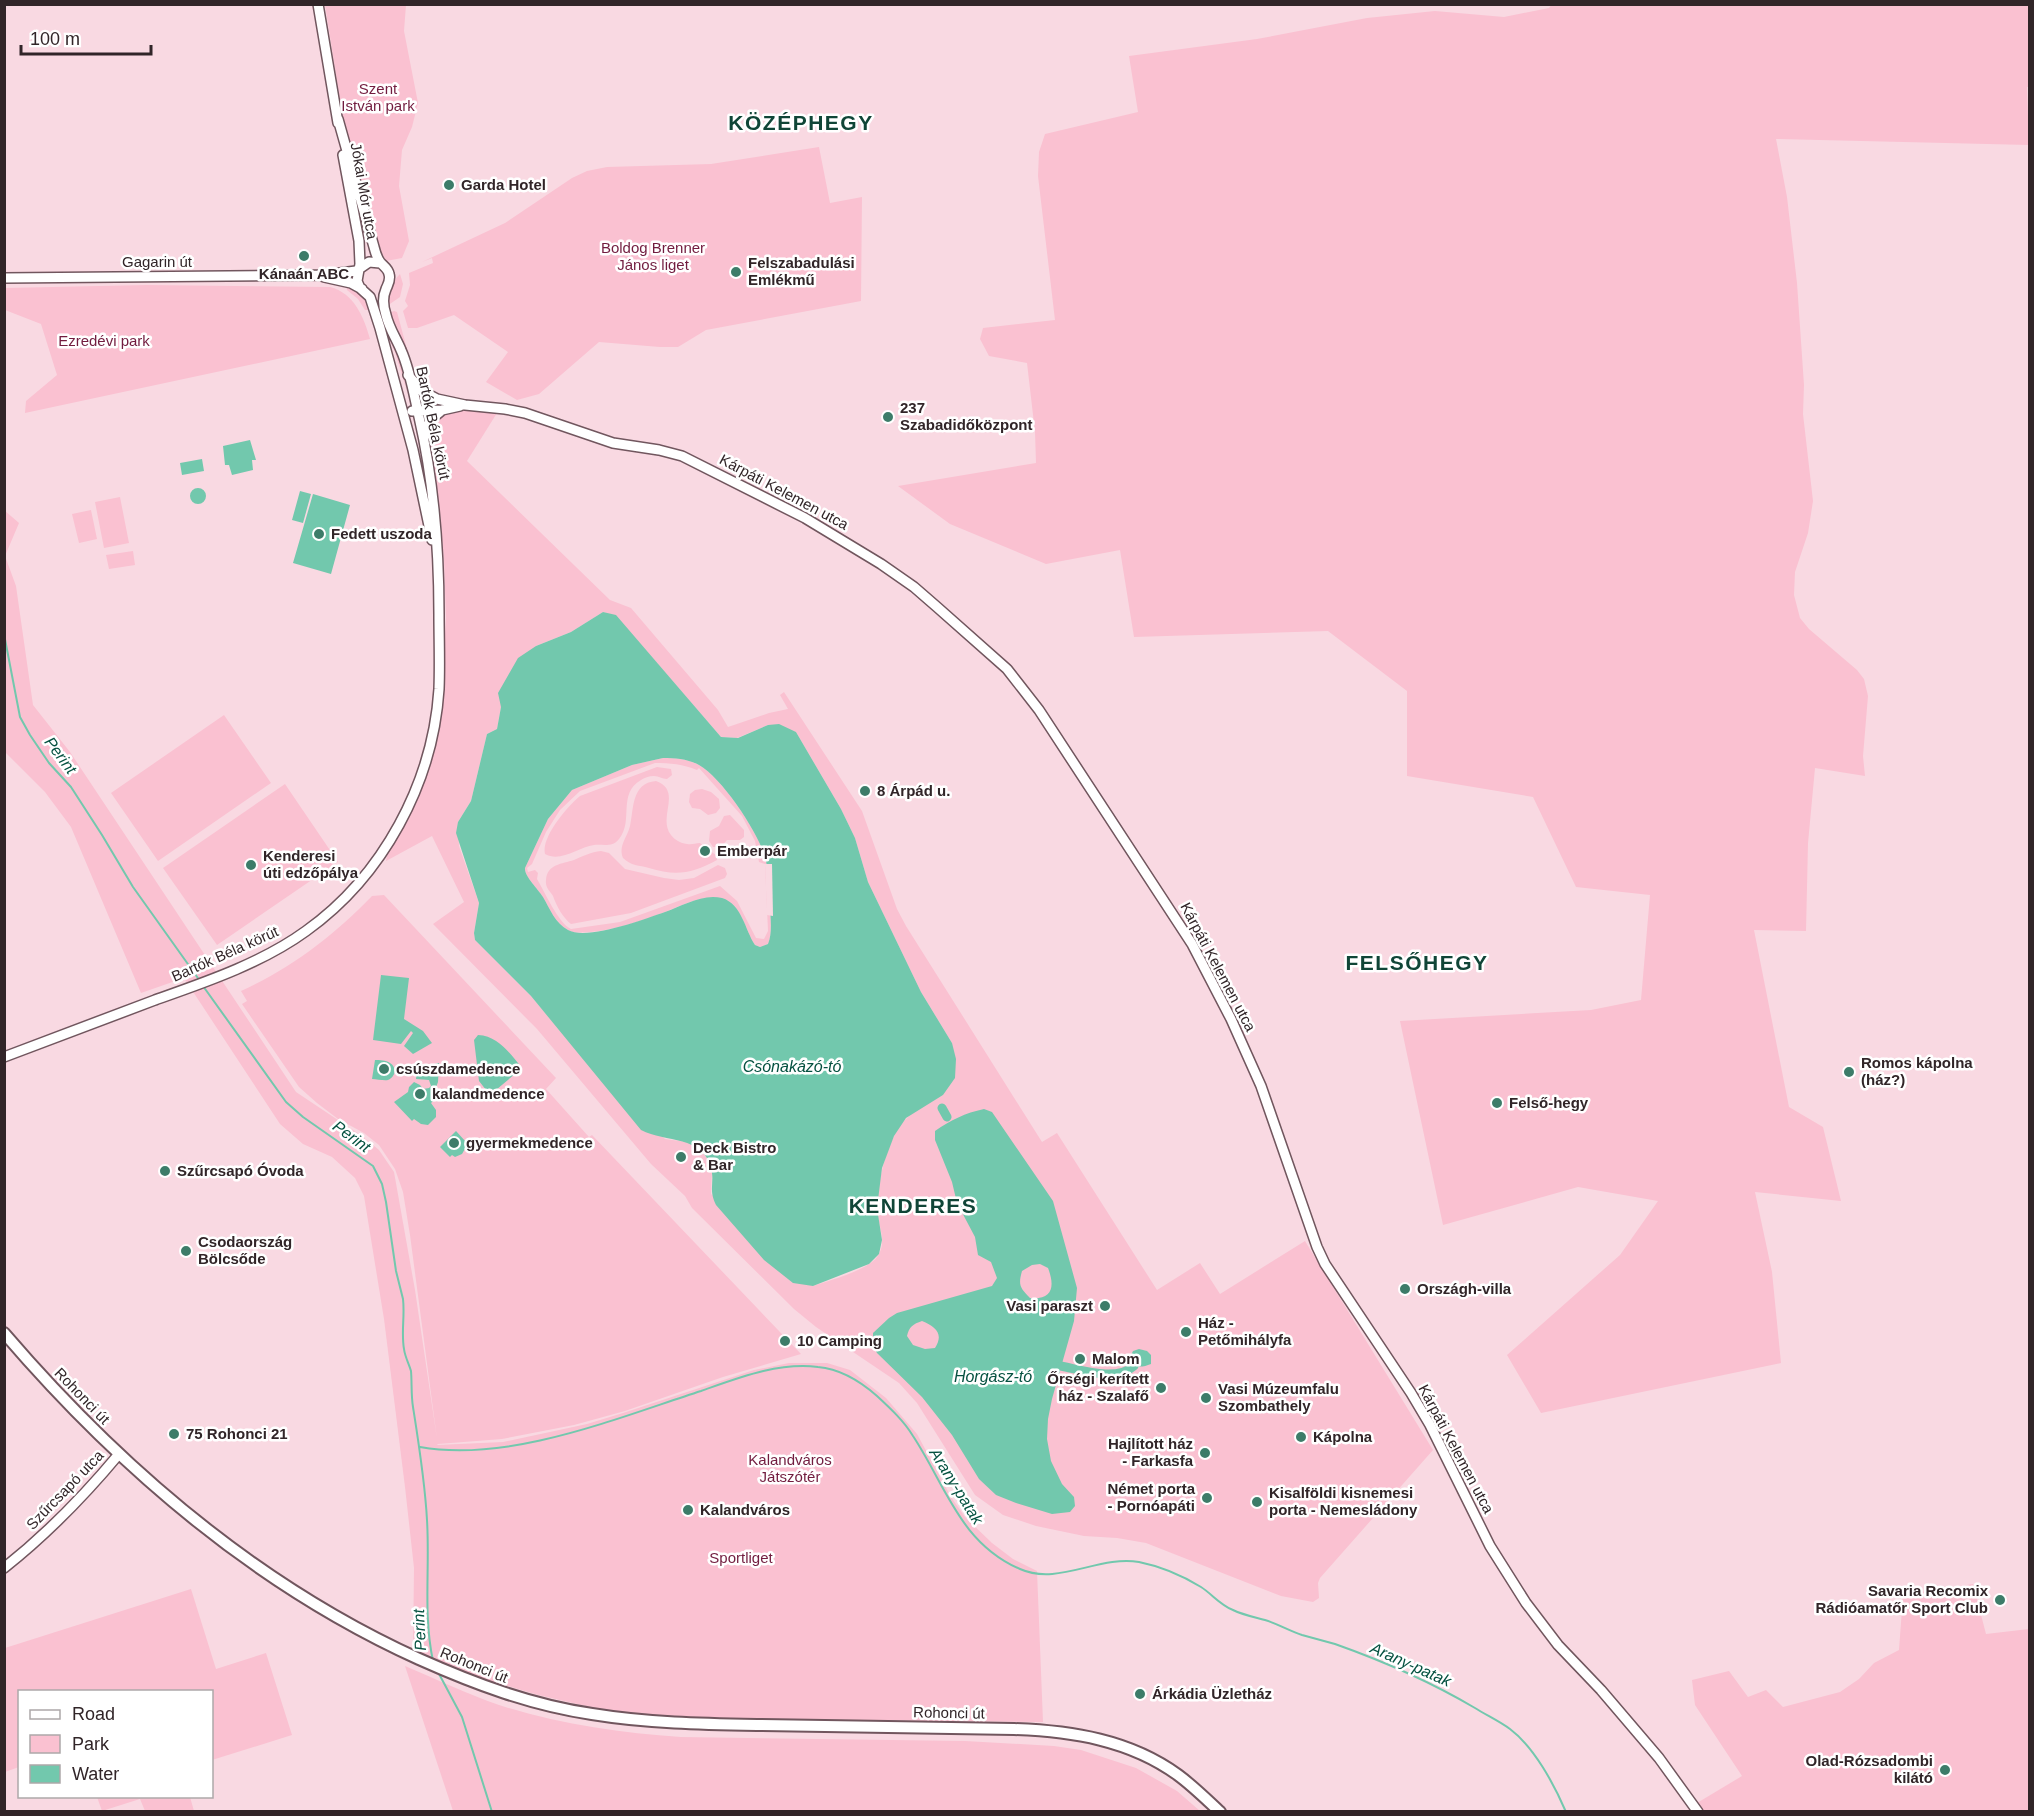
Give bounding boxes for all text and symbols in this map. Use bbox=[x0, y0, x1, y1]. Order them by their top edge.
scale bar bbox=[21, 18, 152, 56]
text: 100 m bbox=[30, 29, 80, 49]
park label: Szent István park bbox=[341, 80, 415, 114]
district label: KÖZÉPHEGY bbox=[728, 111, 874, 134]
street label: Jókai Mór utca bbox=[348, 141, 381, 241]
place label: Garda Hotel bbox=[461, 176, 546, 193]
marker: Garda Hotel bbox=[442, 178, 456, 192]
park label: Boldog Brenner János liget bbox=[601, 239, 705, 273]
marker: Kánaán ABC bbox=[297, 249, 311, 263]
street label: Gagarin út bbox=[122, 253, 193, 270]
place label: Felszabadulási Emlékmű bbox=[748, 254, 855, 288]
place label: Kánaán ABC bbox=[259, 265, 349, 282]
marker: Felszabadulási Emlékmű bbox=[729, 265, 743, 279]
park label: Ezredévi park bbox=[58, 332, 150, 349]
street label: Bartók Béla körút bbox=[413, 365, 454, 482]
place label: 237 Szabadidőközpont bbox=[900, 399, 1033, 433]
marker: 237 Szabadidőközpont bbox=[881, 410, 895, 424]
street label: Kárpáti Kelemen utca bbox=[717, 450, 852, 533]
place label: Fedett uszoda bbox=[331, 525, 432, 542]
marker: Fedett uszoda bbox=[312, 527, 326, 541]
water label: Perint bbox=[41, 733, 80, 778]
place label: 8 Árpád u. bbox=[877, 782, 950, 799]
marker: 8 Árpád u. bbox=[858, 784, 872, 798]
place label: Emberpár bbox=[717, 842, 787, 859]
marker: Emberpár bbox=[698, 844, 712, 858]
place label: Kenderesi úti edzőpálya bbox=[263, 847, 359, 881]
marker: Kenderesi úti edzőpálya bbox=[244, 858, 258, 872]
street label: Kárpáti Kelemen utca bbox=[1177, 899, 1260, 1035]
street label: Bartók Béla körút bbox=[169, 922, 282, 985]
district label: FELSŐHEGY bbox=[1345, 951, 1489, 974]
place label: Romos kápolna (ház?) bbox=[1861, 1054, 1973, 1088]
water label: Csónakázó-tó bbox=[743, 1058, 841, 1075]
place label: csúszdamedence bbox=[396, 1060, 520, 1077]
marker: csúszdamedence bbox=[377, 1062, 391, 1076]
marker: Romos kápolna (ház?) bbox=[1842, 1065, 1856, 1079]
place label: kalandmedence bbox=[432, 1085, 545, 1102]
marker: kalandmedence bbox=[413, 1087, 427, 1101]
place label: Felső-hegy bbox=[1509, 1094, 1589, 1111]
marker: Felső-hegy bbox=[1490, 1096, 1504, 1110]
water label: Perint bbox=[330, 1117, 374, 1156]
place label: gyermekmedence bbox=[466, 1134, 593, 1151]
marker: gyermekmedence bbox=[447, 1136, 461, 1150]
place label: Deck Bistro & Bar bbox=[693, 1139, 776, 1173]
marker: Deck Bistro & Bar bbox=[674, 1150, 688, 1164]
place label: Szűrcsapó Óvoda bbox=[177, 1162, 304, 1179]
marker: Szűrcsapó Óvoda bbox=[158, 1164, 172, 1178]
district label: KENDERES bbox=[849, 1194, 977, 1217]
place label: Csodaország Bölcsőde bbox=[198, 1233, 292, 1267]
marker: Csodaország Bölcsőde bbox=[179, 1244, 193, 1258]
place label: Országh-villa bbox=[1417, 1280, 1512, 1297]
marker: Országh-villa bbox=[1398, 1282, 1412, 1296]
place label: Vasi paraszt bbox=[1006, 1297, 1093, 1314]
marker: Vasi paraszt bbox=[1098, 1299, 1112, 1313]
place label: Ház - Petőmihályfa bbox=[1198, 1314, 1292, 1348]
marker: Ház - Petőmihályfa bbox=[1179, 1325, 1193, 1339]
place label: 10 Camping bbox=[797, 1332, 882, 1349]
marker: 10 Camping bbox=[778, 1334, 792, 1348]
place label: Malom bbox=[1092, 1350, 1140, 1367]
marker: Malom bbox=[1073, 1352, 1087, 1366]
street label: Rohonci út bbox=[51, 1364, 114, 1428]
water label: Horgász-tó bbox=[954, 1368, 1032, 1385]
place label: Őrségi kerített ház - Szalafő bbox=[1047, 1370, 1149, 1404]
place label: Vasi Múzeumfalu Szombathely bbox=[1218, 1380, 1339, 1414]
marker: Őrségi kerített ház - Szalafő bbox=[1154, 1381, 1168, 1395]
street label: Kárpáti Kelemen utca bbox=[1415, 1381, 1498, 1517]
marker: Vasi Múzeumfalu Szombathely bbox=[1199, 1391, 1213, 1405]
place label: 75 Rohonci 21 bbox=[186, 1425, 288, 1442]
marker: 75 Rohonci 21 bbox=[167, 1427, 181, 1441]
place label: Kápolna bbox=[1313, 1428, 1373, 1445]
marker: Kápolna bbox=[1294, 1430, 1308, 1444]
place label: Hajlított ház - Farkasfa bbox=[1108, 1435, 1194, 1469]
water label: Arany-patak bbox=[926, 1444, 987, 1528]
street label: Szűrcsapó utca bbox=[23, 1446, 107, 1533]
marker: Hajlított ház - Farkasfa bbox=[1198, 1446, 1212, 1460]
park label: Kalandváros Játszótér bbox=[748, 1451, 832, 1485]
place label: Német porta - Pornóapáti bbox=[1107, 1480, 1196, 1514]
place label: Kisalföldi kisnemesi porta - Nemesládony bbox=[1269, 1484, 1418, 1518]
marker: Német porta - Pornóapáti bbox=[1200, 1491, 1214, 1505]
marker: Kisalföldi kisnemesi porta - Nemesládony bbox=[1250, 1495, 1264, 1509]
place label: Kalandváros bbox=[700, 1501, 790, 1518]
marker: Kalandváros bbox=[681, 1503, 695, 1517]
park label: Sportliget bbox=[709, 1549, 774, 1566]
place label: Savaria Recomix Rádióamatőr Sport Club bbox=[1815, 1582, 1989, 1616]
marker: Savaria Recomix Rádióamatőr Sport Club bbox=[1993, 1593, 2007, 1607]
water label: Perint bbox=[410, 1608, 429, 1651]
water label: Arany-patak bbox=[1367, 1639, 1455, 1690]
street label: Rohonci út bbox=[438, 1643, 511, 1686]
place label: Árkádia Üzletház bbox=[1152, 1685, 1272, 1702]
marker: Árkádia Üzletház bbox=[1133, 1687, 1147, 1701]
legend bbox=[18, 1690, 213, 1798]
street label: Rohonci út bbox=[913, 1703, 986, 1722]
text: Road bbox=[72, 1704, 115, 1724]
text: Park bbox=[72, 1734, 110, 1754]
place label: Olad-Rózsadombi kilátó bbox=[1805, 1752, 1933, 1786]
marker: Olad-Rózsadombi kilátó bbox=[1938, 1763, 1952, 1777]
text: Water bbox=[72, 1764, 119, 1784]

